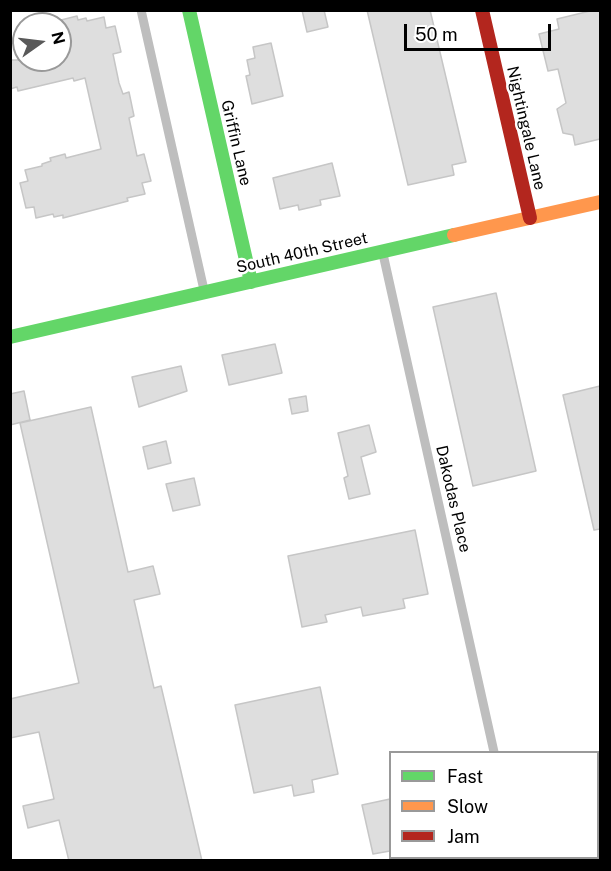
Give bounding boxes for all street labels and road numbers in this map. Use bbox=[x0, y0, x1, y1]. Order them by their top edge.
street label: Nightingale Lane bbox=[502, 64, 550, 192]
street label: Griffin Lane bbox=[217, 98, 255, 188]
street label: South 40th Street bbox=[234, 229, 370, 277]
street label: Dakodas Place bbox=[431, 444, 475, 554]

